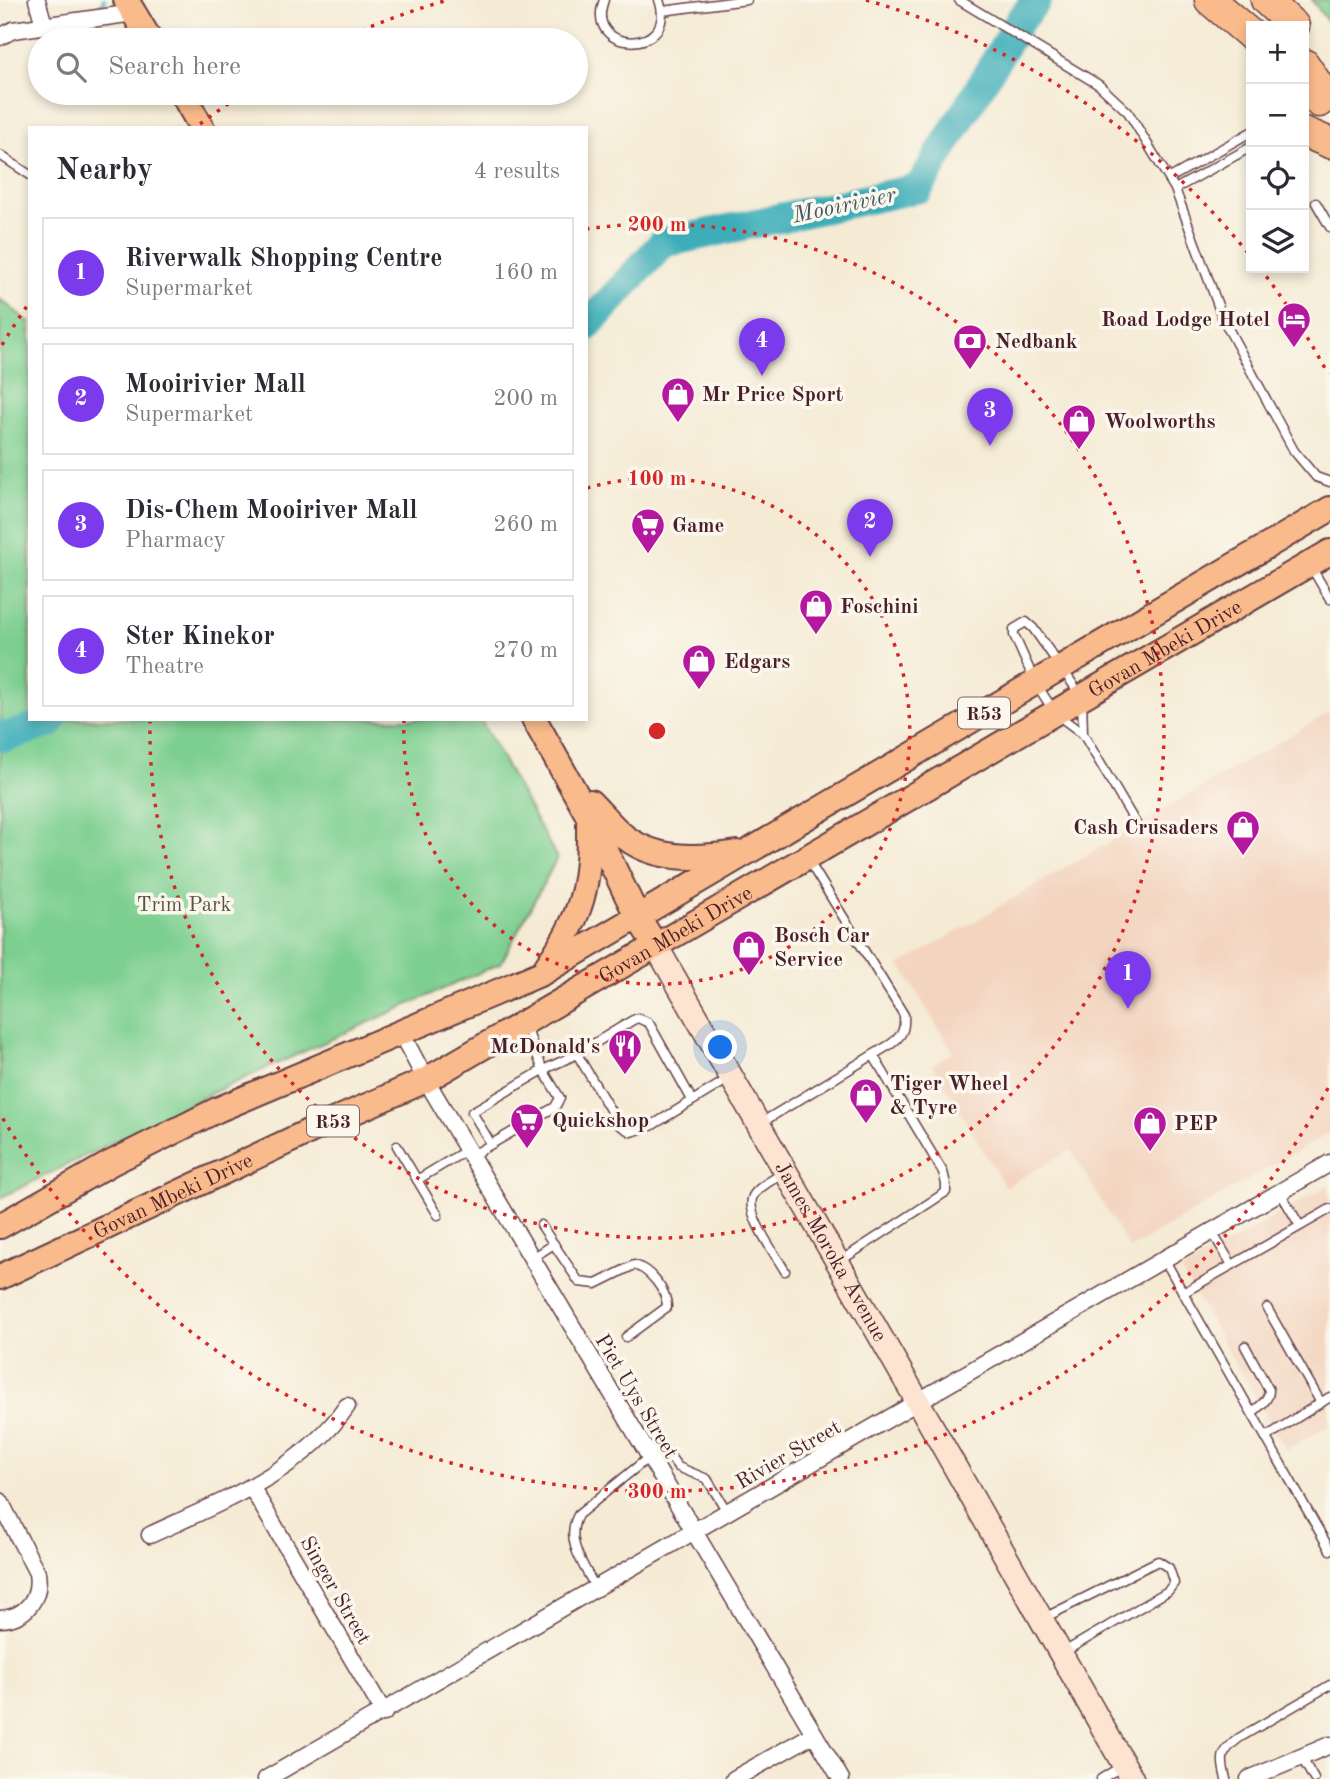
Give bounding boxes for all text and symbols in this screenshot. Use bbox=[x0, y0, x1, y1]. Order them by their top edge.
map controls bbox=[1246, 21, 1309, 273]
button: + bbox=[1246, 21, 1309, 84]
search box bbox=[28, 28, 588, 105]
icon: search bbox=[52, 48, 90, 86]
text: Search here bbox=[108, 54, 241, 80]
button: − bbox=[1246, 84, 1309, 147]
button: locate bbox=[1246, 147, 1309, 210]
text: Nearby bbox=[56, 156, 153, 186]
text: 4 results bbox=[474, 160, 560, 183]
water label: Mooirivier bbox=[790, 183, 899, 228]
button: layers bbox=[1246, 210, 1309, 273]
text: 200 m bbox=[627, 215, 687, 236]
text: Riverwalk Shopping Centre bbox=[125, 246, 443, 272]
text: 1 bbox=[74, 261, 88, 284]
text: 160 m bbox=[493, 261, 558, 284]
text: Supermarket bbox=[125, 277, 253, 300]
hotel icon: Road Lodge Hotel bbox=[1275, 300, 1313, 349]
place label: Road Lodge Hotel bbox=[1101, 310, 1270, 331]
pin: 4 bbox=[739, 318, 785, 376]
bank icon: Nedbank bbox=[951, 322, 989, 371]
place label: Nedbank bbox=[995, 332, 1078, 353]
text: Mooirivier Mall bbox=[125, 372, 306, 398]
shop icon: Mr Price Sport bbox=[659, 375, 697, 424]
place label: Mr Price Sport bbox=[702, 385, 844, 406]
text: 2 bbox=[74, 387, 88, 410]
text: 200 m bbox=[493, 387, 558, 410]
pin: 3 bbox=[967, 388, 1013, 446]
shop icon: Woolworths bbox=[1060, 402, 1098, 451]
text: Supermarket bbox=[125, 403, 253, 426]
place label: Woolworths bbox=[1104, 412, 1215, 433]
text: 100 m bbox=[627, 469, 687, 490]
text: Dis-Chem Mooiriver Mall bbox=[125, 498, 418, 524]
pin: 2 bbox=[847, 499, 893, 557]
supermarket icon: Game bbox=[629, 506, 667, 555]
text: 3 bbox=[74, 513, 88, 536]
text: 260 m bbox=[493, 513, 558, 536]
place label: Game bbox=[672, 516, 725, 537]
text: Pharmacy bbox=[125, 529, 226, 552]
shop icon: Foschini bbox=[797, 587, 835, 636]
place label: Foschini bbox=[840, 597, 918, 618]
street label: Govan Mbeki Drive bbox=[1085, 597, 1246, 703]
text: Ster Kinekor bbox=[125, 624, 275, 650]
text: 4 bbox=[74, 639, 88, 662]
text: 270 m bbox=[493, 639, 558, 662]
shop icon: Edgars bbox=[680, 642, 718, 691]
place label: Edgars bbox=[724, 652, 790, 673]
text: Theatre bbox=[125, 655, 204, 678]
road number: R53 bbox=[958, 698, 1010, 728]
centre of rings bbox=[645, 719, 669, 743]
shop icon: Cash Crusaders bbox=[1224, 808, 1262, 857]
place label: Cash Crusaders bbox=[1073, 818, 1218, 839]
street label: Govan Mbeki Drive bbox=[596, 883, 756, 989]
park label: Trim Park bbox=[136, 895, 232, 916]
place label: Bosch Car Service bbox=[774, 926, 870, 971]
shop icon: Bosch Car Service bbox=[730, 928, 768, 977]
pin: 1 bbox=[1105, 951, 1151, 1009]
restaurant icon: McDonald's bbox=[606, 1027, 644, 1076]
your location bbox=[703, 1030, 737, 1064]
place label: McDonald's bbox=[490, 1037, 600, 1058]
place label: Tiger Wheel & Tyre bbox=[890, 1074, 1008, 1119]
shop icon: Tiger Wheel & Tyre bbox=[847, 1076, 885, 1125]
supermarket icon: Quickshop bbox=[508, 1101, 546, 1150]
shop icon: PEP bbox=[1131, 1104, 1169, 1153]
road number: R53 bbox=[307, 1106, 359, 1136]
place label: Quickshop bbox=[552, 1111, 649, 1132]
place label: PEP bbox=[1174, 1114, 1218, 1135]
street label: Govan Mbeki Drive bbox=[90, 1150, 257, 1243]
street label: James Moroka Avenue bbox=[770, 1158, 890, 1346]
street label: Piet Uys Street bbox=[590, 1331, 681, 1463]
street label: Rivier Street bbox=[733, 1417, 845, 1494]
text: 300 m bbox=[627, 1482, 687, 1503]
street label: Singer Street bbox=[295, 1533, 374, 1648]

